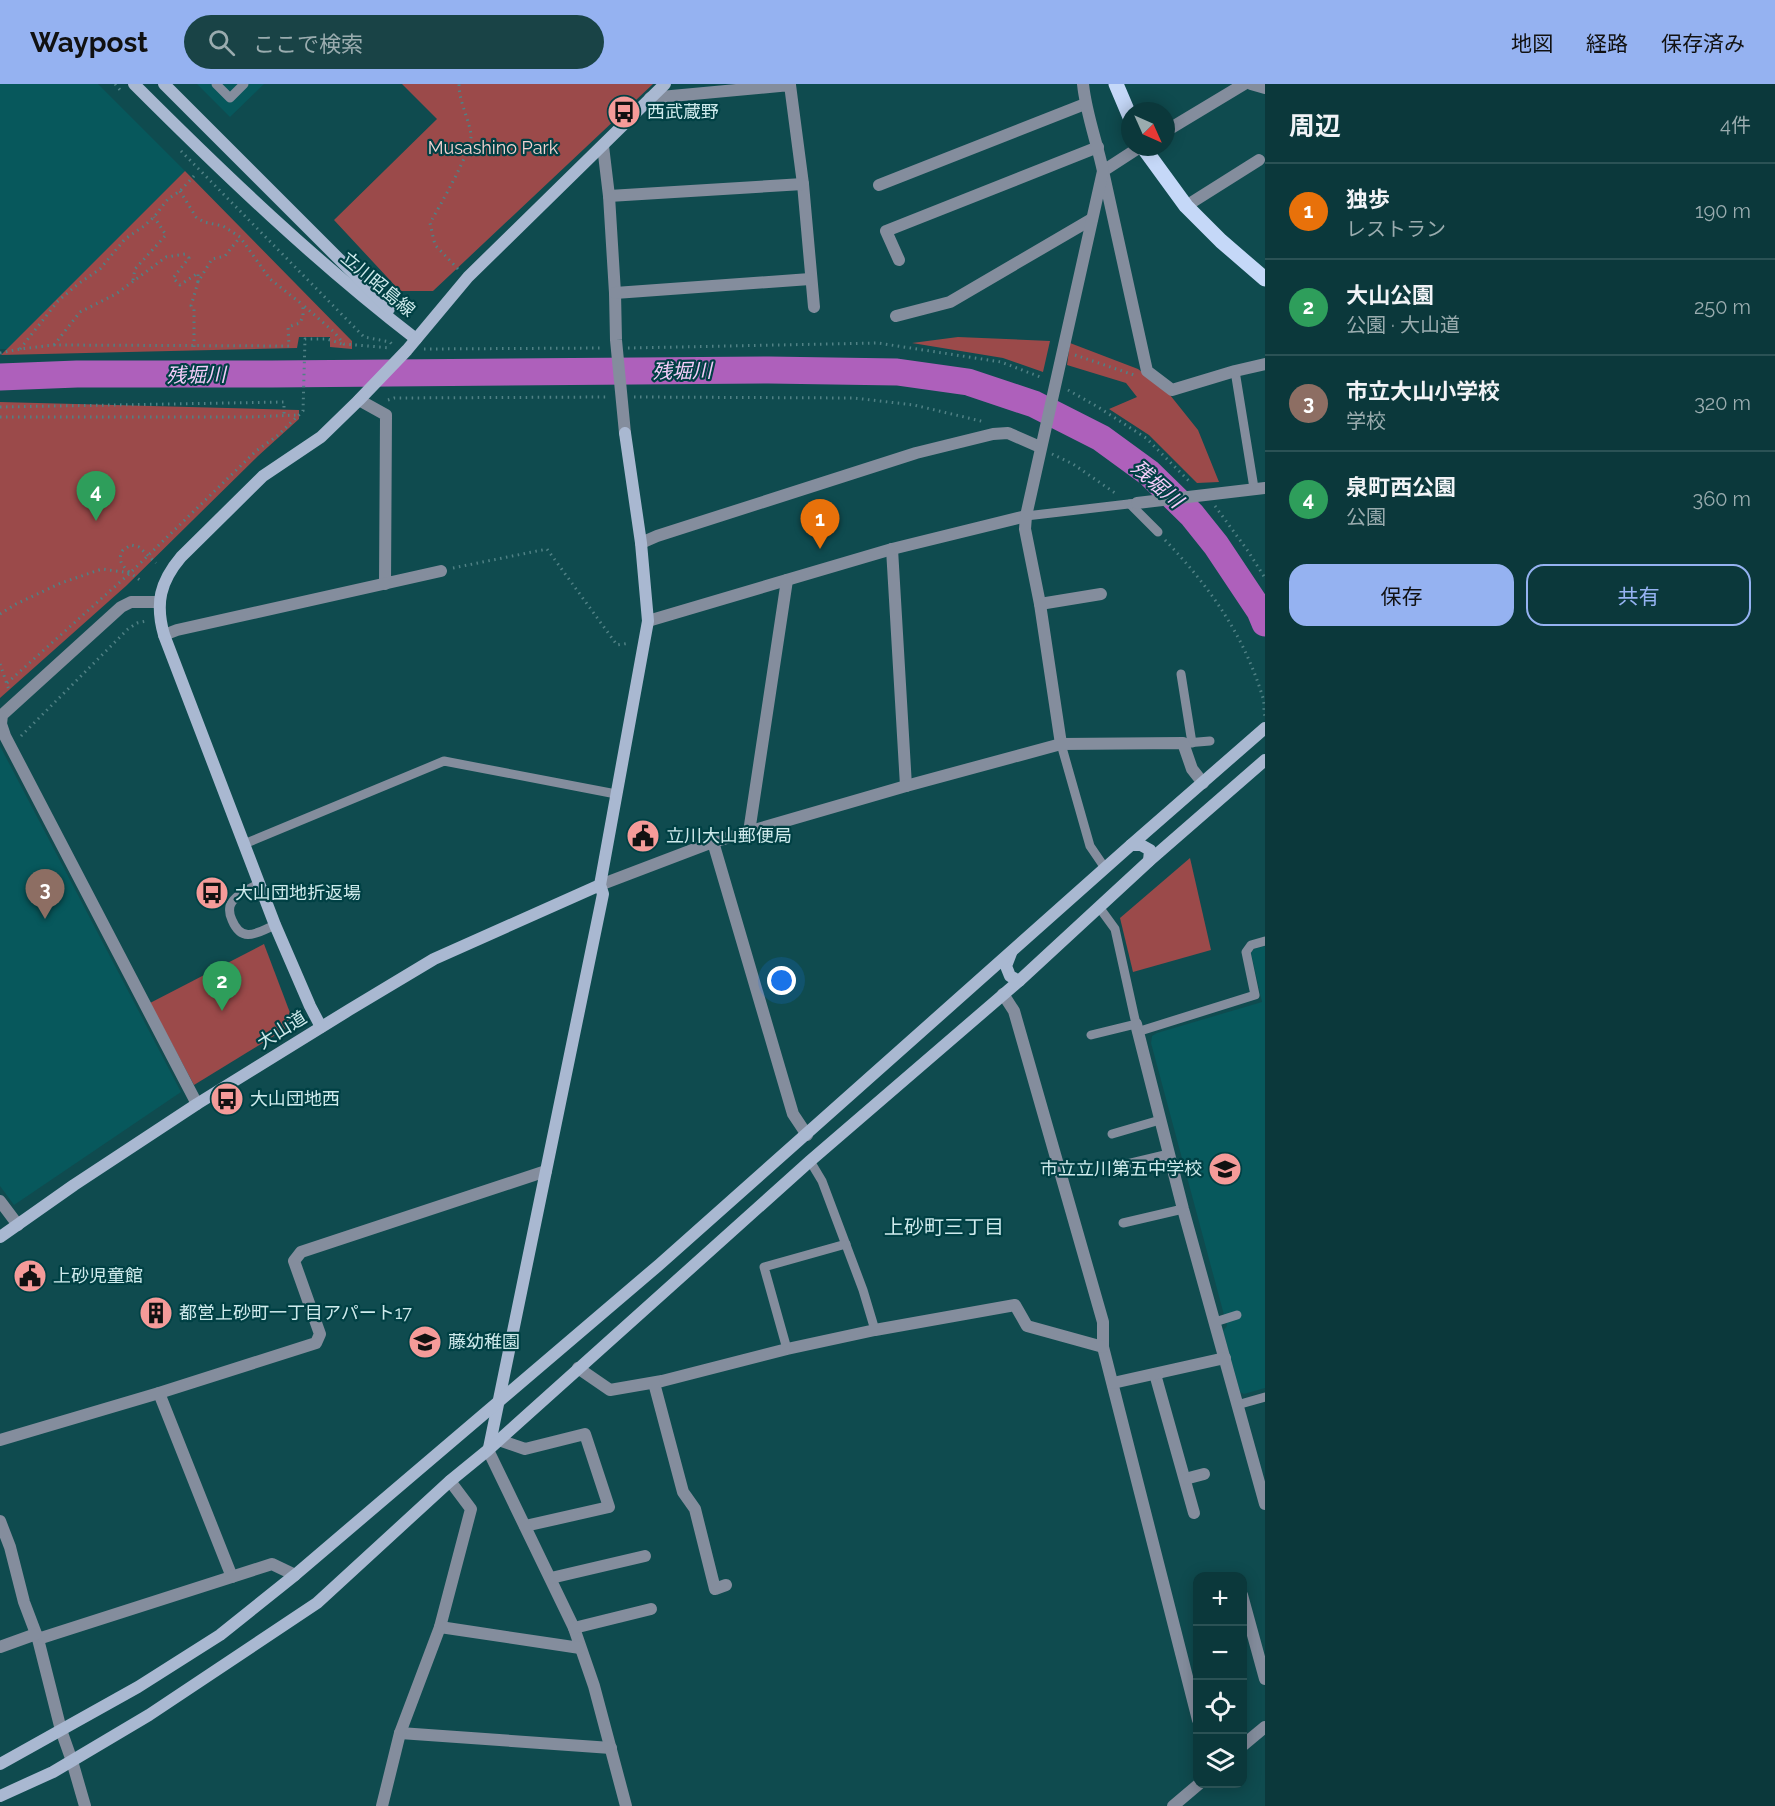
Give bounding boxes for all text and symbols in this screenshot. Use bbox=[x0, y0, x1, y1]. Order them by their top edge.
search box bbox=[184, 15, 604, 69]
text: Waypost bbox=[30, 26, 148, 59]
icon: search bbox=[205, 26, 238, 59]
text: ここで検索 bbox=[253, 31, 363, 57]
text: 地図 bbox=[1511, 31, 1553, 56]
text: 経路 bbox=[1586, 31, 1628, 56]
text: 保存済み bbox=[1661, 31, 1745, 56]
bus stop icon: 西武蔵野 bbox=[606, 94, 642, 130]
place label: 西武蔵野 bbox=[647, 101, 719, 122]
north arrow bbox=[1121, 102, 1175, 156]
text: 周辺 bbox=[1289, 111, 1341, 141]
text: 4件 bbox=[1720, 113, 1751, 137]
park label: Musashino Park bbox=[428, 137, 559, 158]
text: 独歩 bbox=[1346, 186, 1390, 212]
text: 1 bbox=[1304, 199, 1313, 223]
text: 190 m bbox=[1695, 199, 1751, 223]
text: レストラン bbox=[1346, 217, 1446, 241]
street label: 立川昭島線 bbox=[337, 247, 420, 321]
text: 大山公園 bbox=[1346, 282, 1434, 308]
text: 2 bbox=[1303, 295, 1314, 319]
text: 250 m bbox=[1694, 295, 1751, 319]
text: 公園 · 大山道 bbox=[1346, 313, 1460, 337]
water label: 残堀川 bbox=[652, 358, 714, 384]
water label: 残堀川 bbox=[166, 362, 228, 388]
text: 市立大山小学校 bbox=[1346, 378, 1500, 404]
text: 3 bbox=[1303, 391, 1314, 415]
text: 320 m bbox=[1694, 391, 1751, 415]
text: 学校 bbox=[1346, 409, 1386, 433]
water label: 残堀川 bbox=[1126, 455, 1189, 514]
pin: 4 bbox=[76, 472, 116, 521]
text: 泉町西公園 bbox=[1346, 474, 1456, 500]
text: 4 bbox=[1303, 487, 1314, 511]
text: 360 m bbox=[1693, 487, 1751, 511]
pin: 1 bbox=[800, 500, 840, 549]
text: 公園 bbox=[1346, 505, 1386, 529]
button: 保存 bbox=[1289, 564, 1514, 626]
button: 共有 bbox=[1526, 564, 1751, 626]
public building icon: 立川大山郵便局 bbox=[625, 818, 661, 854]
place label: 立川大山郵便局 bbox=[666, 825, 792, 846]
pin: 3 bbox=[26, 870, 64, 919]
bus stop icon: 大山団地折返場 bbox=[194, 875, 230, 911]
place label: 大山団地折返場 bbox=[235, 882, 361, 903]
pin: 2 bbox=[202, 962, 242, 1011]
your location bbox=[767, 966, 796, 995]
street label: 大山道 bbox=[253, 1006, 310, 1053]
bus stop icon: 大山団地西 bbox=[209, 1081, 245, 1117]
place label: 大山団地西 bbox=[250, 1088, 340, 1109]
school or university icon: 市立立川第五中学校 bbox=[1207, 1151, 1243, 1187]
place label: 市立立川第五中学校 bbox=[1040, 1158, 1202, 1179]
district label: 上砂町三丁目 bbox=[884, 1215, 1004, 1239]
public building icon: 上砂児童館 bbox=[12, 1258, 48, 1294]
place label: 上砂児童館 bbox=[53, 1265, 143, 1286]
building icon: 都営上砂町一丁目アパート17 bbox=[138, 1295, 174, 1331]
place label: 都営上砂町一丁目アパート17 bbox=[179, 1302, 412, 1323]
school or university icon: 藤幼稚園 bbox=[407, 1324, 443, 1360]
place label: 藤幼稚園 bbox=[448, 1331, 520, 1352]
map controls bbox=[1193, 1572, 1247, 1788]
button: + bbox=[1193, 1572, 1247, 1626]
button: − bbox=[1193, 1626, 1247, 1680]
button: locate bbox=[1193, 1680, 1247, 1734]
button: layers bbox=[1193, 1734, 1247, 1788]

